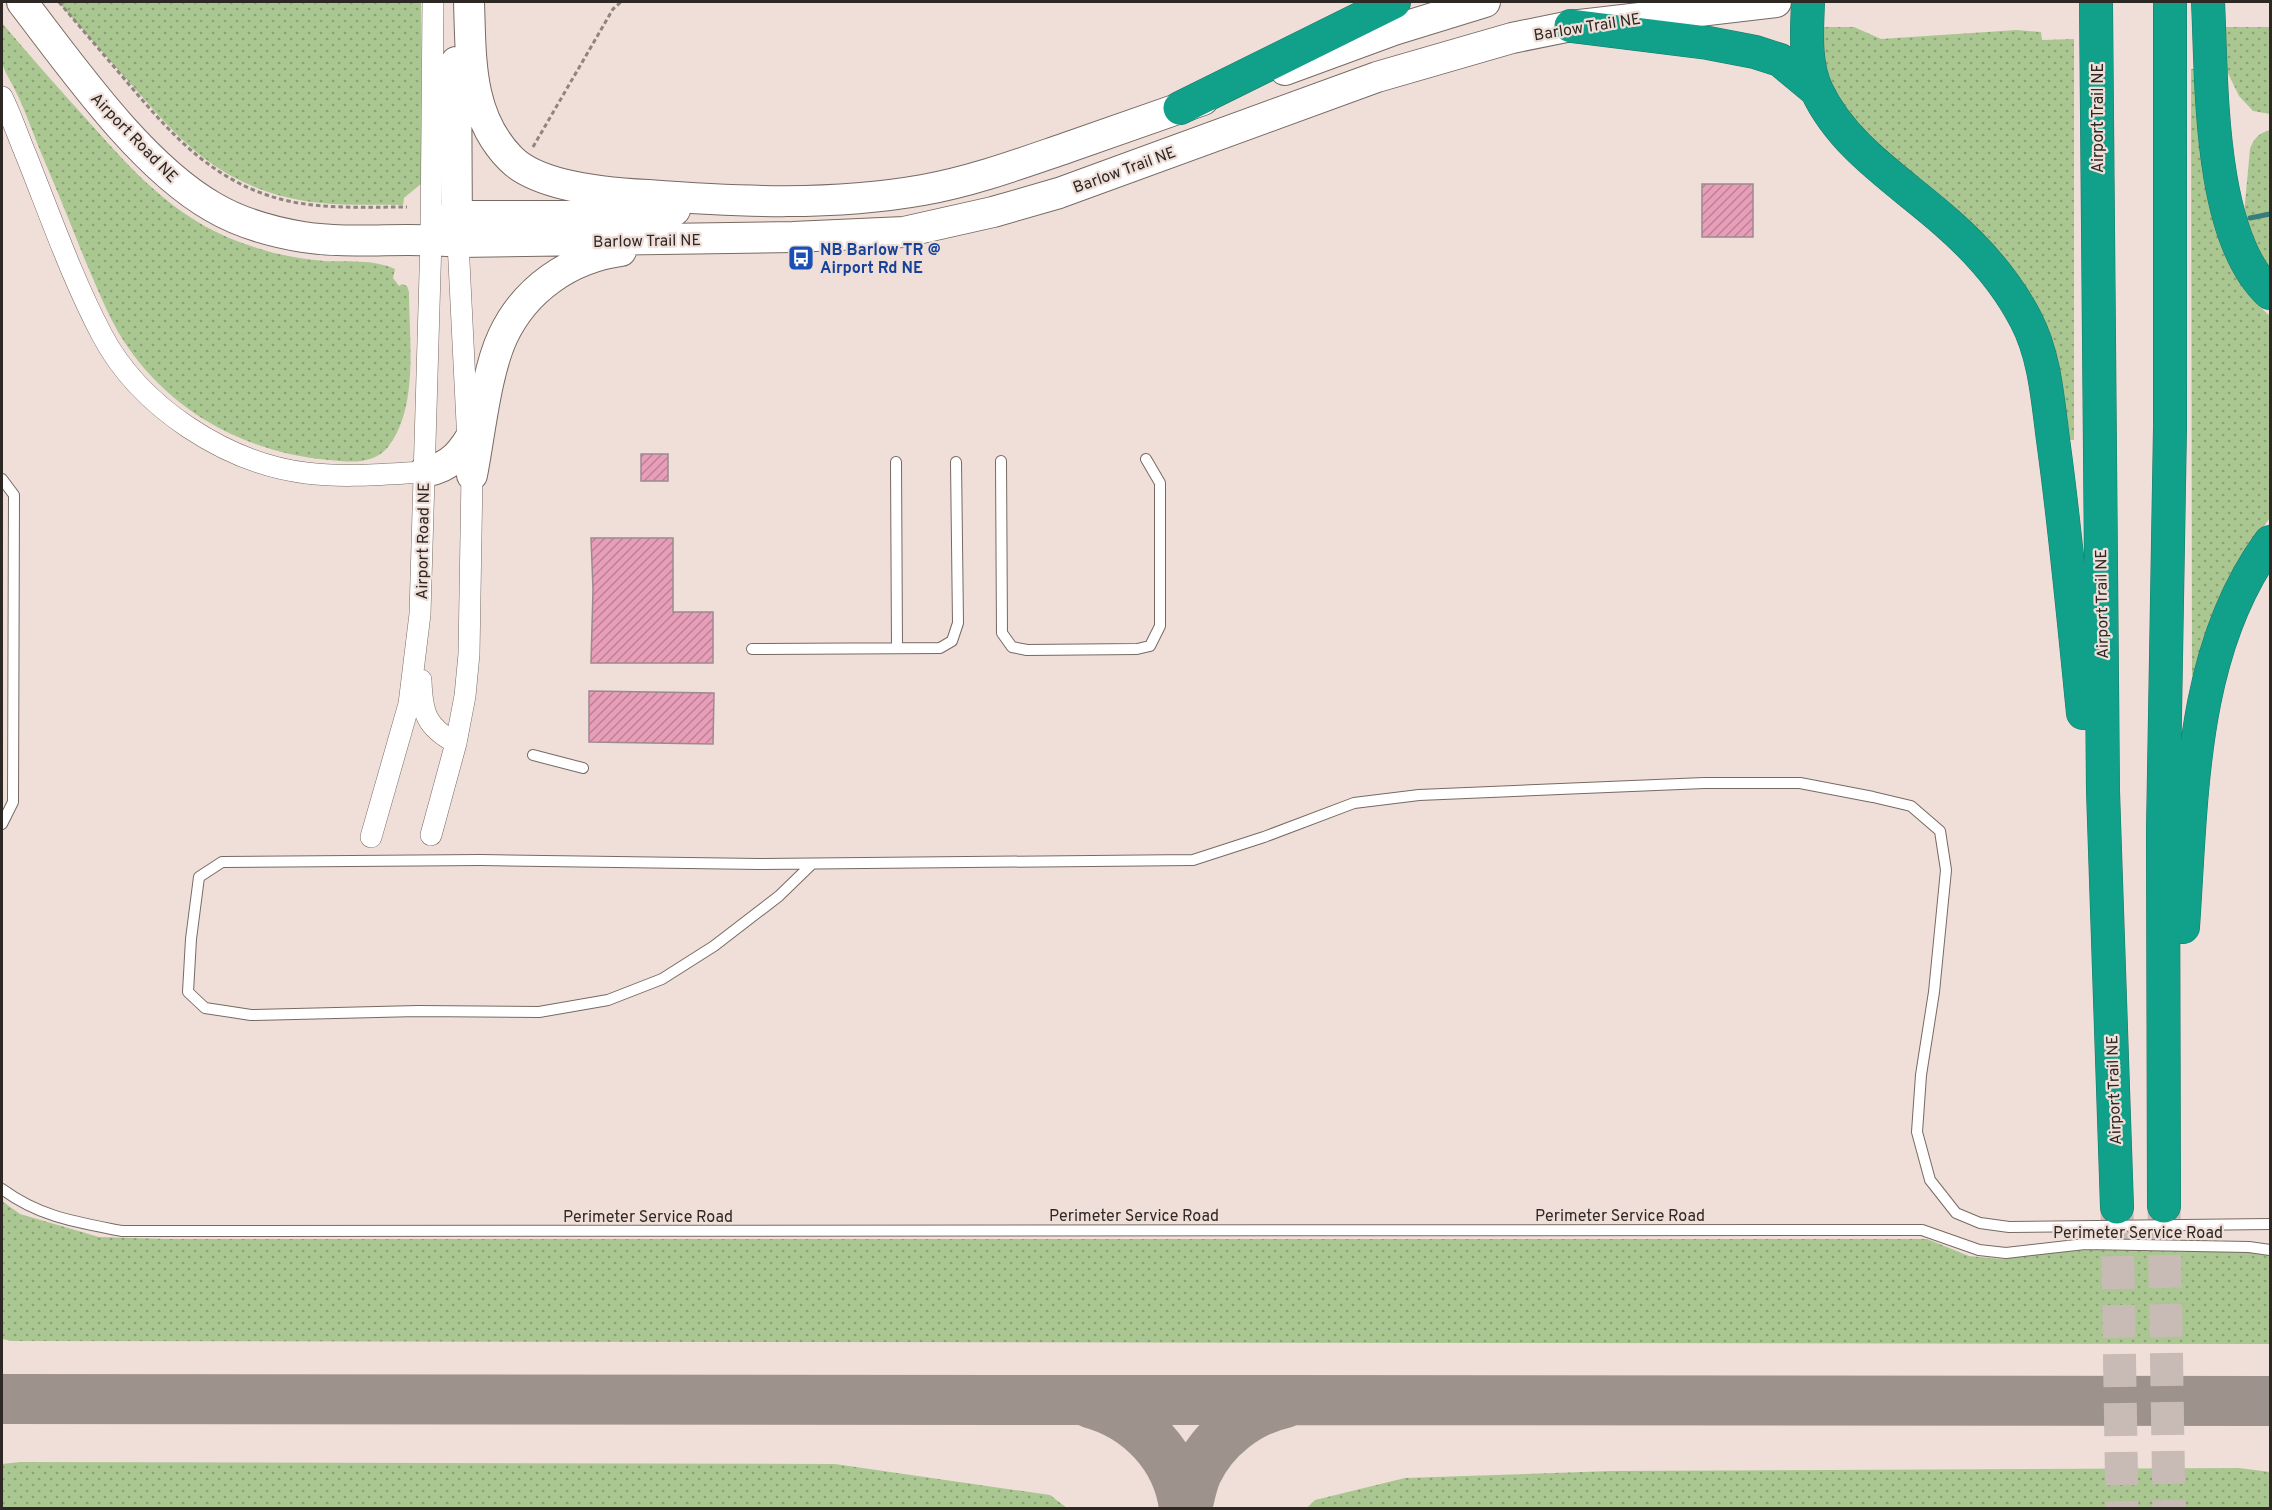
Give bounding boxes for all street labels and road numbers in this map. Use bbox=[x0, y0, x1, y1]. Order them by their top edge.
street label: Barlow Trail NE bbox=[1532, 10, 1642, 46]
street label: Airport Trail NE bbox=[2089, 63, 2109, 173]
street label: Airport Road NE bbox=[86, 89, 181, 187]
street label: Barlow Trail NE bbox=[1070, 143, 1179, 199]
street label: Barlow Trail NE bbox=[593, 231, 701, 253]
street label: Airport Road NE bbox=[413, 482, 435, 600]
street label: Airport Trail NE bbox=[2092, 549, 2114, 659]
street label: Airport Trail NE bbox=[2103, 1035, 2127, 1145]
street label: Perimeter Service Road bbox=[1049, 1207, 1219, 1227]
street label: Perimeter Service Road bbox=[1535, 1207, 1705, 1227]
street label: Perimeter Service Road bbox=[563, 1208, 733, 1228]
street label: Perimeter Service Road bbox=[2053, 1224, 2223, 1244]

